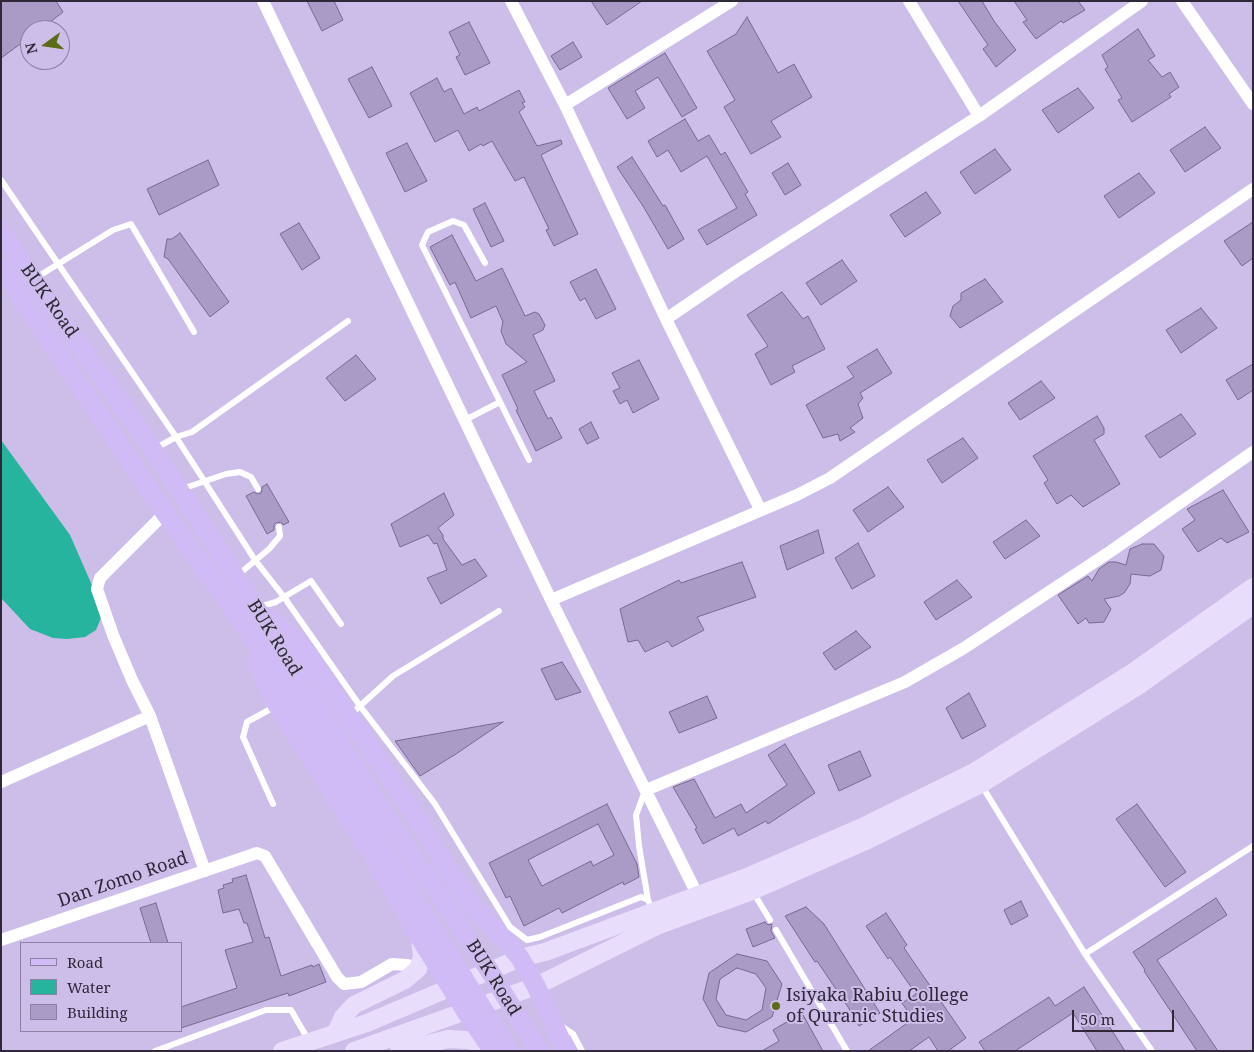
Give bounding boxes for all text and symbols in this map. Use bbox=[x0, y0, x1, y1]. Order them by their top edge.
north arrow bbox=[20, 20, 70, 70]
text: N bbox=[20, 41, 41, 56]
street label: BUK Road bbox=[16, 260, 82, 342]
street label: BUK Road bbox=[242, 596, 306, 680]
street label: Dan Zomo Road bbox=[55, 848, 191, 912]
street label: BUK Road bbox=[461, 936, 525, 1020]
legend bbox=[20, 942, 182, 1032]
text: Road bbox=[67, 952, 103, 972]
text: Water bbox=[67, 977, 110, 997]
place label: Isiyaka Rabiu College of Quranic Studies bbox=[786, 985, 969, 1028]
marker: Isiyaka Rabiu College of Quranic Studies bbox=[770, 1000, 782, 1012]
scale bar bbox=[1074, 1000, 1176, 1032]
text: Building bbox=[67, 1002, 128, 1022]
text: 50 m bbox=[1080, 1009, 1115, 1029]

